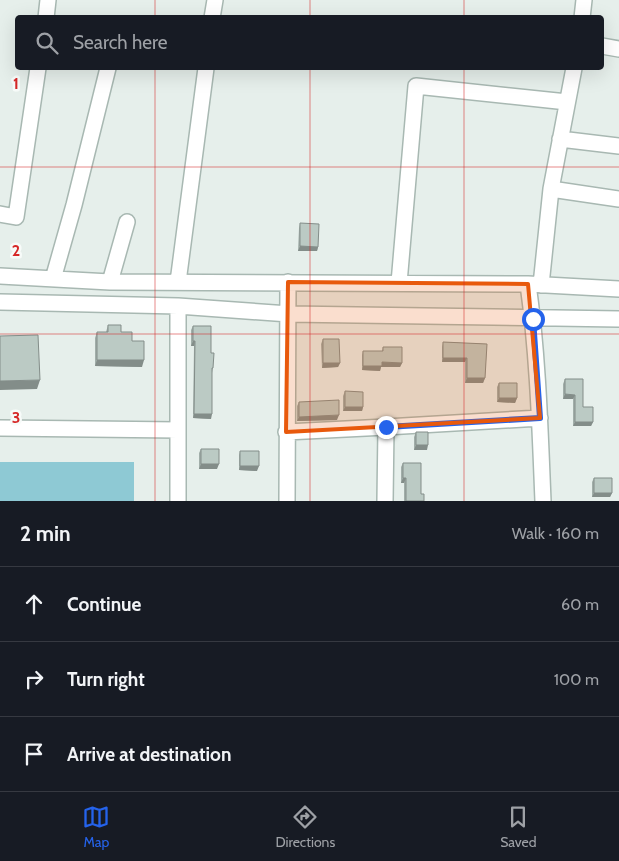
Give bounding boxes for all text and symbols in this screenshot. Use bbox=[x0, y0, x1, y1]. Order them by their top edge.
search box bbox=[15, 15, 604, 70]
icon: search bbox=[33, 29, 61, 57]
text: Search here bbox=[73, 31, 167, 54]
text: 1 bbox=[13, 74, 19, 93]
text: 2 bbox=[12, 241, 20, 260]
route start bbox=[522, 308, 545, 331]
text: 3 bbox=[12, 408, 20, 427]
route end bbox=[375, 416, 398, 439]
text: 2 min bbox=[20, 521, 71, 546]
text: Walk · 160 m bbox=[512, 524, 599, 543]
icon: ahead bbox=[20, 590, 48, 618]
text: Continue bbox=[67, 593, 141, 616]
text: 60 m bbox=[561, 595, 599, 614]
icon: right bbox=[20, 665, 48, 693]
text: Turn right bbox=[67, 668, 145, 691]
text: 100 m bbox=[554, 670, 599, 689]
icon: arrive bbox=[20, 740, 48, 768]
text: Arrive at destination bbox=[67, 743, 231, 766]
tab: Map bbox=[82, 803, 110, 851]
tab: Directions bbox=[275, 803, 335, 851]
tab: Saved bbox=[500, 803, 537, 851]

